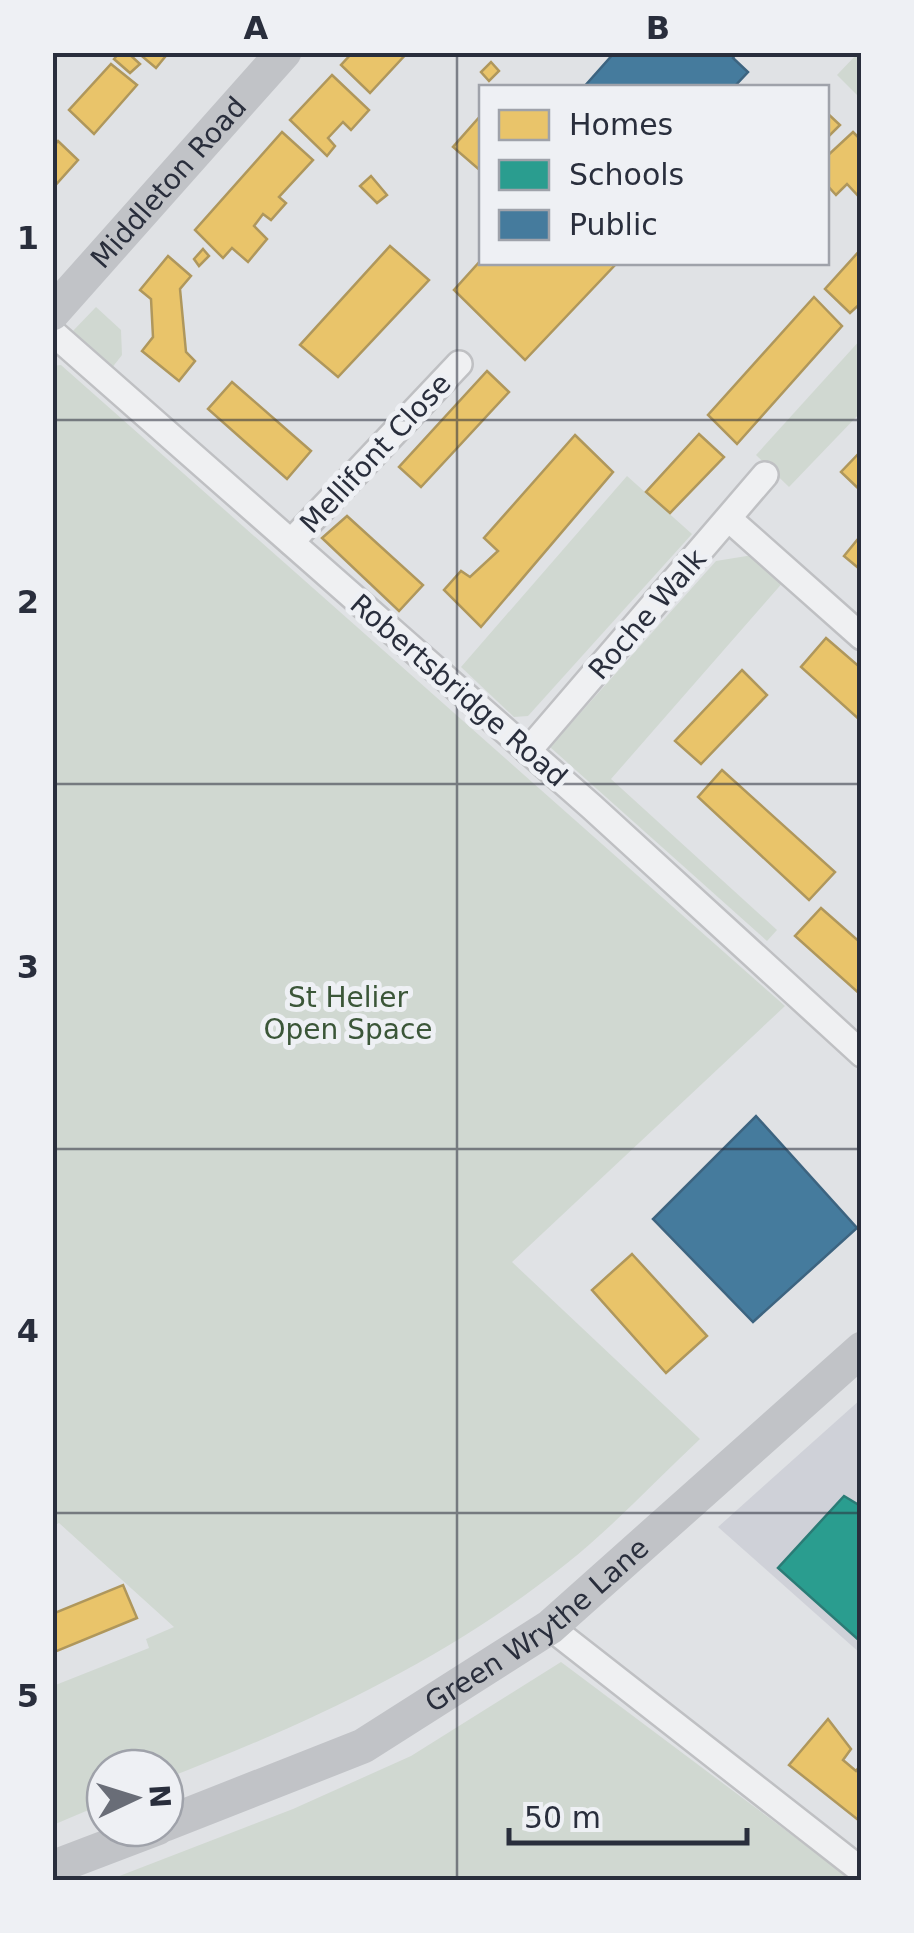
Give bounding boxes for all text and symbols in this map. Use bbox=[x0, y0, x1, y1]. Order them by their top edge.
text: A bbox=[244, 9, 269, 47]
text: B bbox=[646, 9, 670, 47]
legend bbox=[479, 85, 829, 265]
street label: Middleton Road bbox=[84, 90, 253, 275]
text: Homes bbox=[569, 107, 673, 142]
text: Schools bbox=[569, 157, 684, 192]
text: Public bbox=[569, 207, 658, 242]
text: 1 bbox=[17, 219, 39, 257]
street label: Mellifont Close bbox=[293, 367, 458, 540]
street label: Roche Walk bbox=[582, 542, 713, 686]
text: 2 bbox=[17, 583, 39, 621]
street label: Robertsbridge Road bbox=[344, 587, 574, 793]
text: 3 bbox=[17, 948, 39, 986]
park label: St Helier Open Space bbox=[263, 981, 433, 1046]
text: 4 bbox=[17, 1312, 39, 1350]
street label: Green Wrythe Lane bbox=[419, 1531, 655, 1719]
text: 5 bbox=[17, 1677, 39, 1715]
north arrow bbox=[85, 1748, 185, 1848]
text: N bbox=[142, 1783, 177, 1809]
scale bar bbox=[509, 1783, 746, 1845]
text: 50 m bbox=[524, 1800, 601, 1835]

